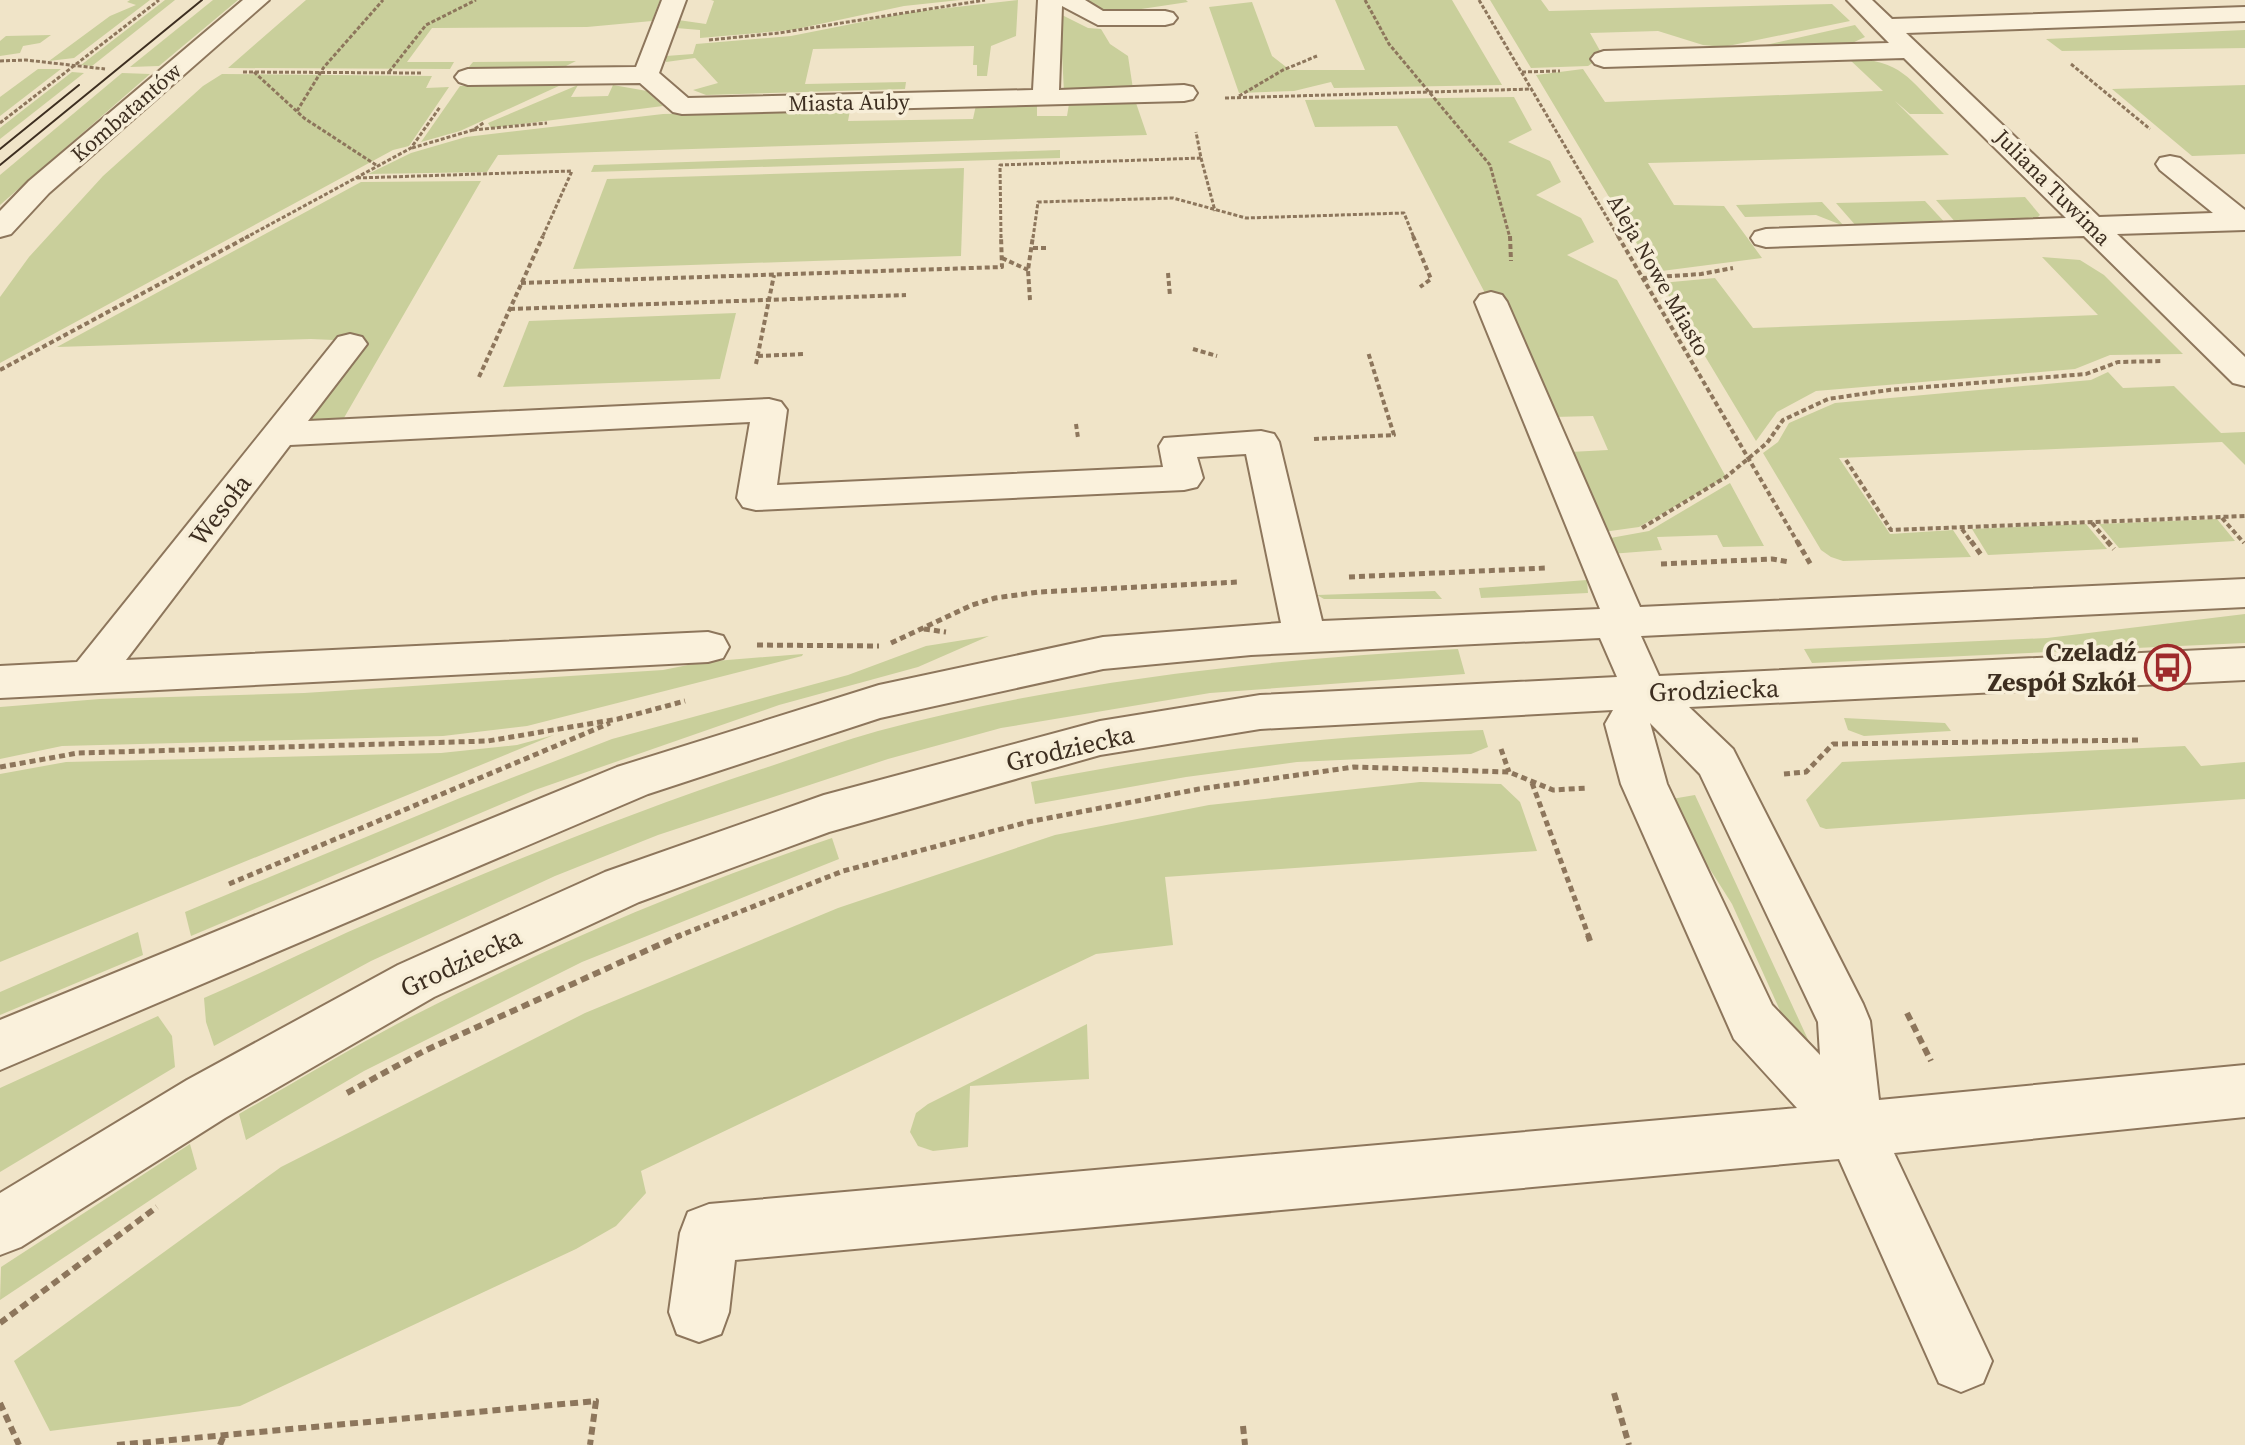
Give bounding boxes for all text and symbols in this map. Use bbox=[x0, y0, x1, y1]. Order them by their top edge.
street label: Kombatantów bbox=[64, 55, 188, 168]
street label: Miasta Auby bbox=[788, 86, 911, 118]
street label: Juliana Tuwima bbox=[1987, 121, 2118, 252]
street label: Aleja Nowe Miasto bbox=[1601, 189, 1717, 361]
street label: Wesoła bbox=[180, 466, 260, 554]
place label: Czeladź Zespół Szkół bbox=[1988, 634, 2137, 700]
bus stop icon: Czeladź Zespół Szkół bbox=[2143, 643, 2191, 691]
street label: Grodziecka bbox=[1648, 670, 1780, 710]
street label: Grodziecka bbox=[1003, 716, 1138, 780]
street label: Grodziecka bbox=[394, 918, 528, 1006]

